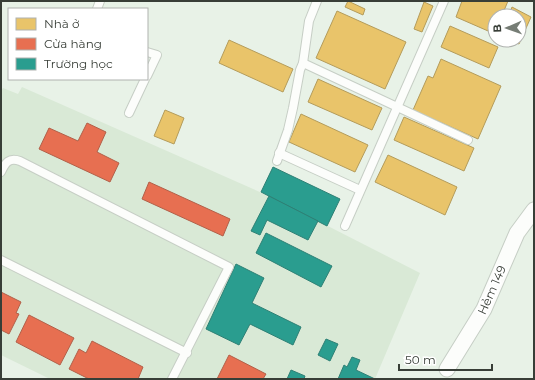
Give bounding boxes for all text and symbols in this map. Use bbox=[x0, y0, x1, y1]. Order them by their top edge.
legend bbox=[8, 8, 148, 80]
north arrow bbox=[487, 8, 527, 48]
text: Nhà ở bbox=[44, 16, 80, 31]
text: B bbox=[490, 24, 504, 33]
text: Cửa hàng bbox=[44, 36, 102, 51]
text: Trường học bbox=[44, 56, 113, 71]
street label: Hẻm 149 bbox=[474, 263, 509, 317]
scale bar bbox=[399, 346, 492, 372]
text: 50 m bbox=[405, 352, 436, 367]

